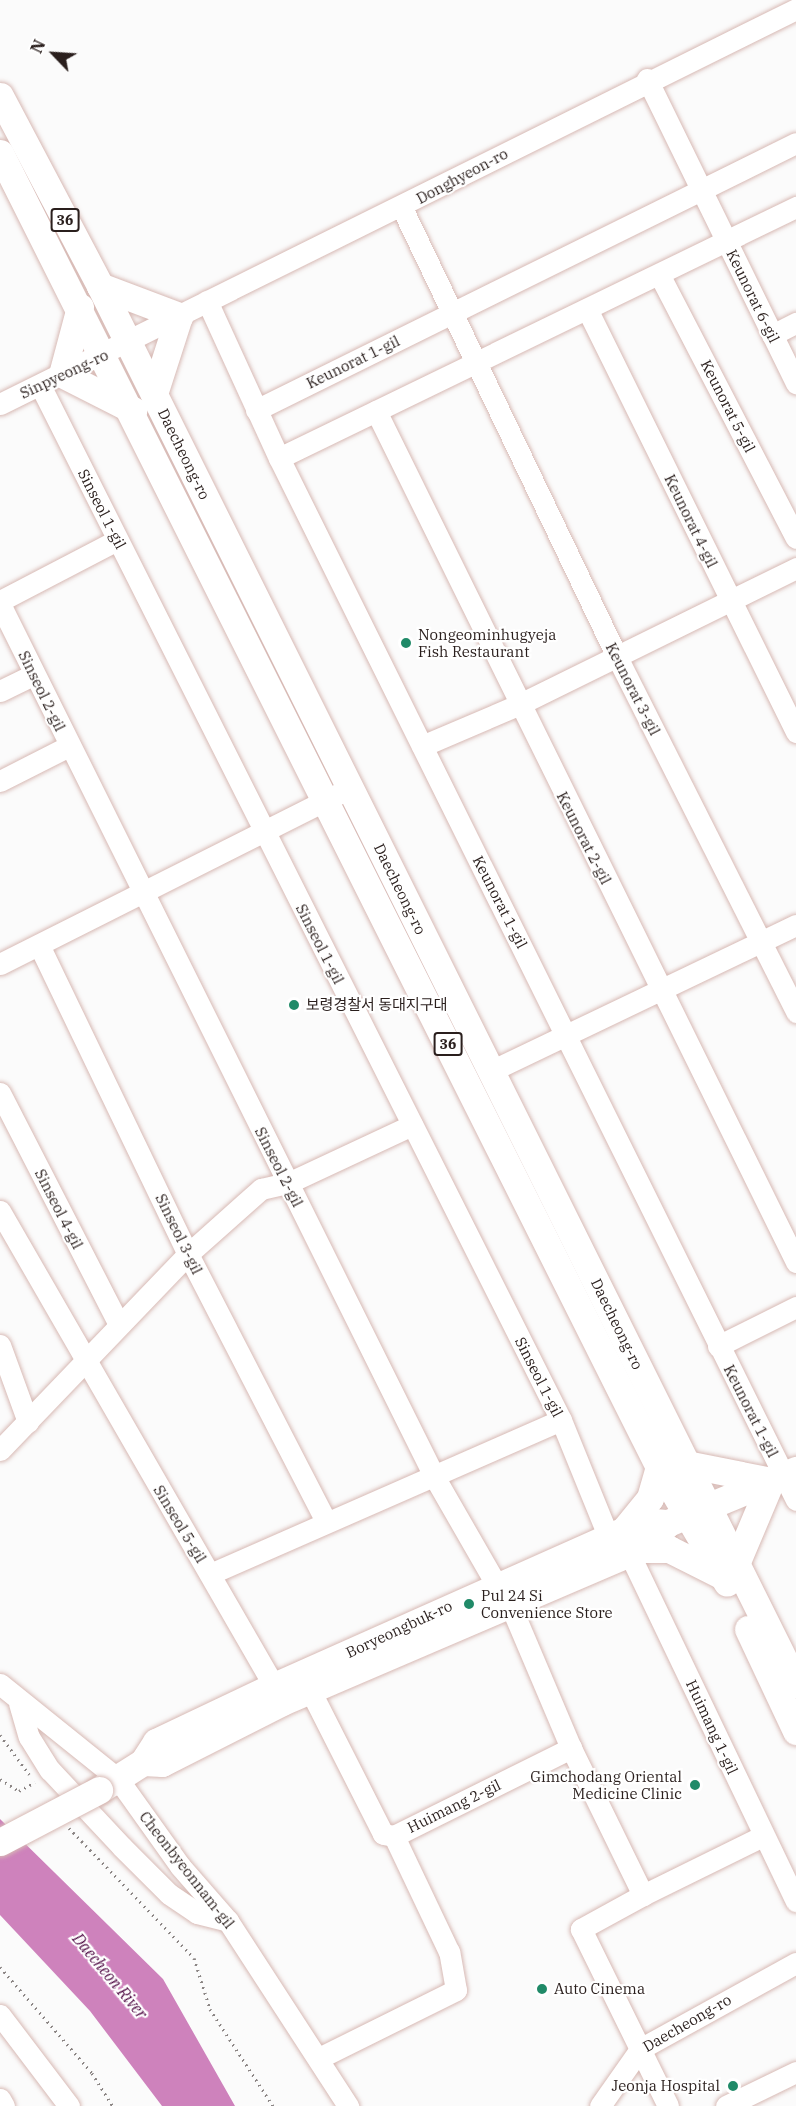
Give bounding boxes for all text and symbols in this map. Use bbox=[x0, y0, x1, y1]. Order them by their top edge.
north arrow bbox=[24, 24, 84, 84]
text: N bbox=[26, 36, 49, 56]
street label: Donghyeon-ro bbox=[413, 144, 511, 208]
road number: 36 bbox=[50, 209, 80, 231]
street label: Keunorat 6-gil bbox=[723, 246, 783, 346]
street label: Keunorat 1-gil bbox=[303, 332, 403, 392]
street label: Sinpyeong-ro bbox=[17, 346, 111, 402]
street label: Keunorat 5-gil bbox=[697, 357, 759, 455]
street label: Daecheong-ro bbox=[154, 405, 214, 503]
street label: Sinseol 1-gil bbox=[74, 466, 130, 552]
street label: Keunorat 4-gil bbox=[661, 471, 721, 571]
place label: Nongeominhugyeja Fish Restaurant bbox=[418, 625, 556, 660]
marker: Nongeominhugyeja Fish Restaurant bbox=[399, 636, 413, 650]
street label: Keunorat 3-gil bbox=[602, 640, 664, 738]
street label: Sinseol 2-gil bbox=[15, 648, 69, 734]
street label: Keunorat 2-gil bbox=[553, 789, 615, 887]
street label: Daecheong-ro bbox=[370, 840, 430, 938]
street label: Keunorat 1-gil bbox=[469, 853, 531, 951]
street label: Sinseol 1-gil bbox=[292, 901, 348, 987]
place label: 보령경찰서 동대지구대 bbox=[306, 996, 447, 1014]
marker: 보령경찰서 동대지구대 bbox=[287, 998, 301, 1012]
road number: 36 bbox=[433, 1033, 463, 1055]
street label: Sinseol 2-gil bbox=[251, 1124, 307, 1210]
street label: Sinseol 4-gil bbox=[31, 1166, 87, 1252]
street label: Sinseol 3-gil bbox=[152, 1191, 206, 1277]
street label: Daecheong-ro bbox=[587, 1275, 647, 1373]
street label: Sinseol 1-gil bbox=[511, 1334, 567, 1420]
street label: Keunorat 1-gil bbox=[720, 1362, 782, 1460]
street label: Sinseol 5-gil bbox=[150, 1482, 210, 1566]
place label: Pul 24 Si Convenience Store bbox=[481, 1586, 613, 1621]
street label: Boryeongbuk-ro bbox=[343, 1597, 455, 1661]
marker: Pul 24 Si Convenience Store bbox=[462, 1597, 476, 1611]
street label: Huimang 1-gil bbox=[682, 1677, 742, 1777]
place label: Gimchodang Oriental Medicine Clinic bbox=[530, 1767, 682, 1802]
street label: Huimang 2-gil bbox=[404, 1776, 504, 1836]
marker: Gimchodang Oriental Medicine Clinic bbox=[686, 1776, 704, 1794]
street label: Cheonbyeonnam-gil bbox=[136, 1808, 238, 1932]
water label: Daecheon River bbox=[69, 1929, 151, 2023]
place label: Auto Cinema bbox=[554, 1980, 645, 1998]
marker: Auto Cinema bbox=[535, 1982, 549, 1996]
street label: Daecheong-ro bbox=[640, 1990, 734, 2056]
place label: Jeonja Hospital bbox=[612, 2077, 720, 2095]
marker: Jeonja Hospital bbox=[724, 2077, 742, 2095]

